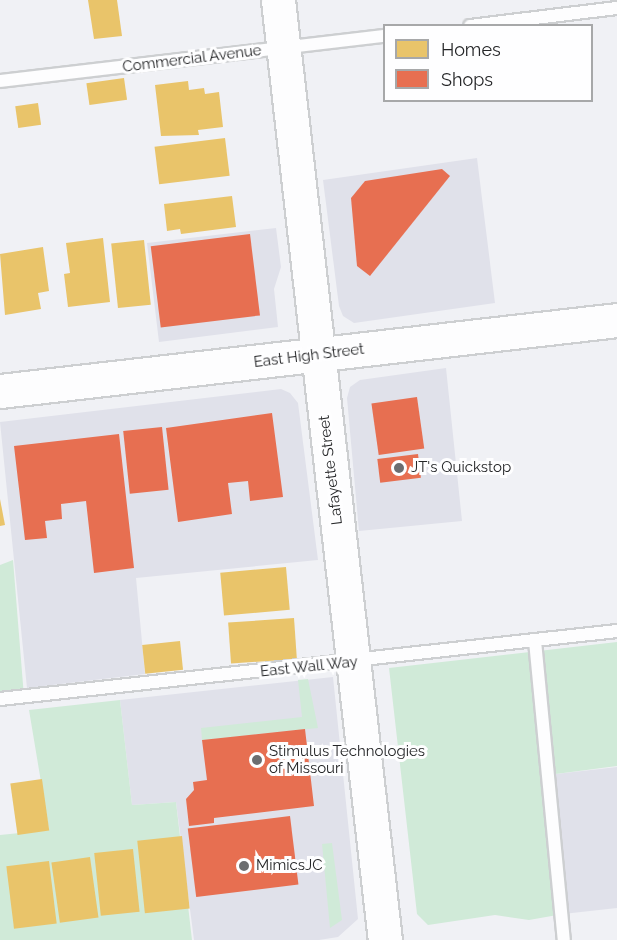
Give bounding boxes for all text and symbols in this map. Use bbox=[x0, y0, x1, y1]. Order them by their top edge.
legend bbox=[383, 24, 593, 102]
text: Homes bbox=[441, 39, 501, 60]
street label: Commercial Avenue bbox=[121, 41, 263, 77]
text: Shops bbox=[441, 69, 493, 90]
street label: East High Street bbox=[253, 340, 365, 372]
street label: Lafayette Street bbox=[315, 414, 347, 526]
place label: JT's Quickstop bbox=[411, 459, 511, 477]
marker: JT's Quickstop bbox=[392, 461, 406, 475]
street label: East Wall Way bbox=[259, 653, 359, 681]
place label: Stimulus Technologies of Missouri bbox=[269, 742, 426, 777]
marker: Stimulus Technologies of Missouri bbox=[250, 753, 264, 767]
place label: MimicsJC bbox=[256, 857, 322, 875]
marker: MimicsJC bbox=[237, 859, 251, 873]

